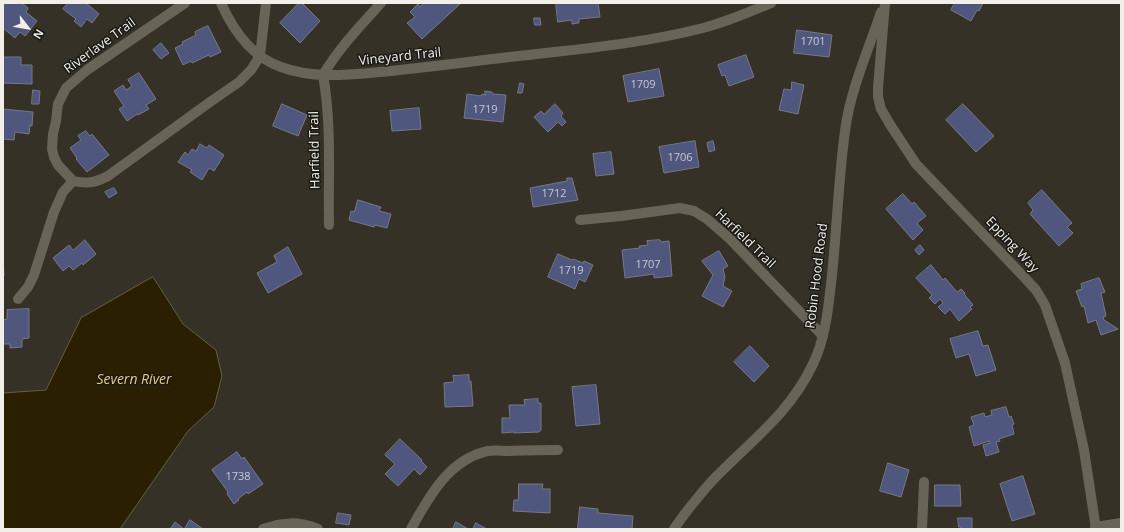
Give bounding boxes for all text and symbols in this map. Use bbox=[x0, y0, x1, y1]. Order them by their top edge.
north arrow bbox=[8, 8, 48, 48]
street label: Riverlave Trail bbox=[61, 15, 139, 77]
text: N bbox=[30, 27, 47, 42]
house number: 1701 bbox=[800, 35, 826, 49]
street label: Vineyard Trail bbox=[358, 45, 442, 69]
house number: 1709 bbox=[630, 78, 656, 92]
house number: 1719 bbox=[472, 103, 498, 117]
street label: Harfield Trail bbox=[307, 111, 323, 189]
house number: 1706 bbox=[667, 151, 693, 165]
house number: 1712 bbox=[541, 187, 567, 201]
street label: Harfield Trail bbox=[712, 206, 778, 272]
street label: Epping Way bbox=[982, 214, 1042, 276]
street label: Robin Hood Road bbox=[803, 222, 831, 330]
house number: 1707 bbox=[635, 258, 661, 272]
house number: 1719 bbox=[558, 264, 584, 278]
water label: Severn River bbox=[96, 372, 172, 388]
house number: 1738 bbox=[225, 470, 251, 484]

